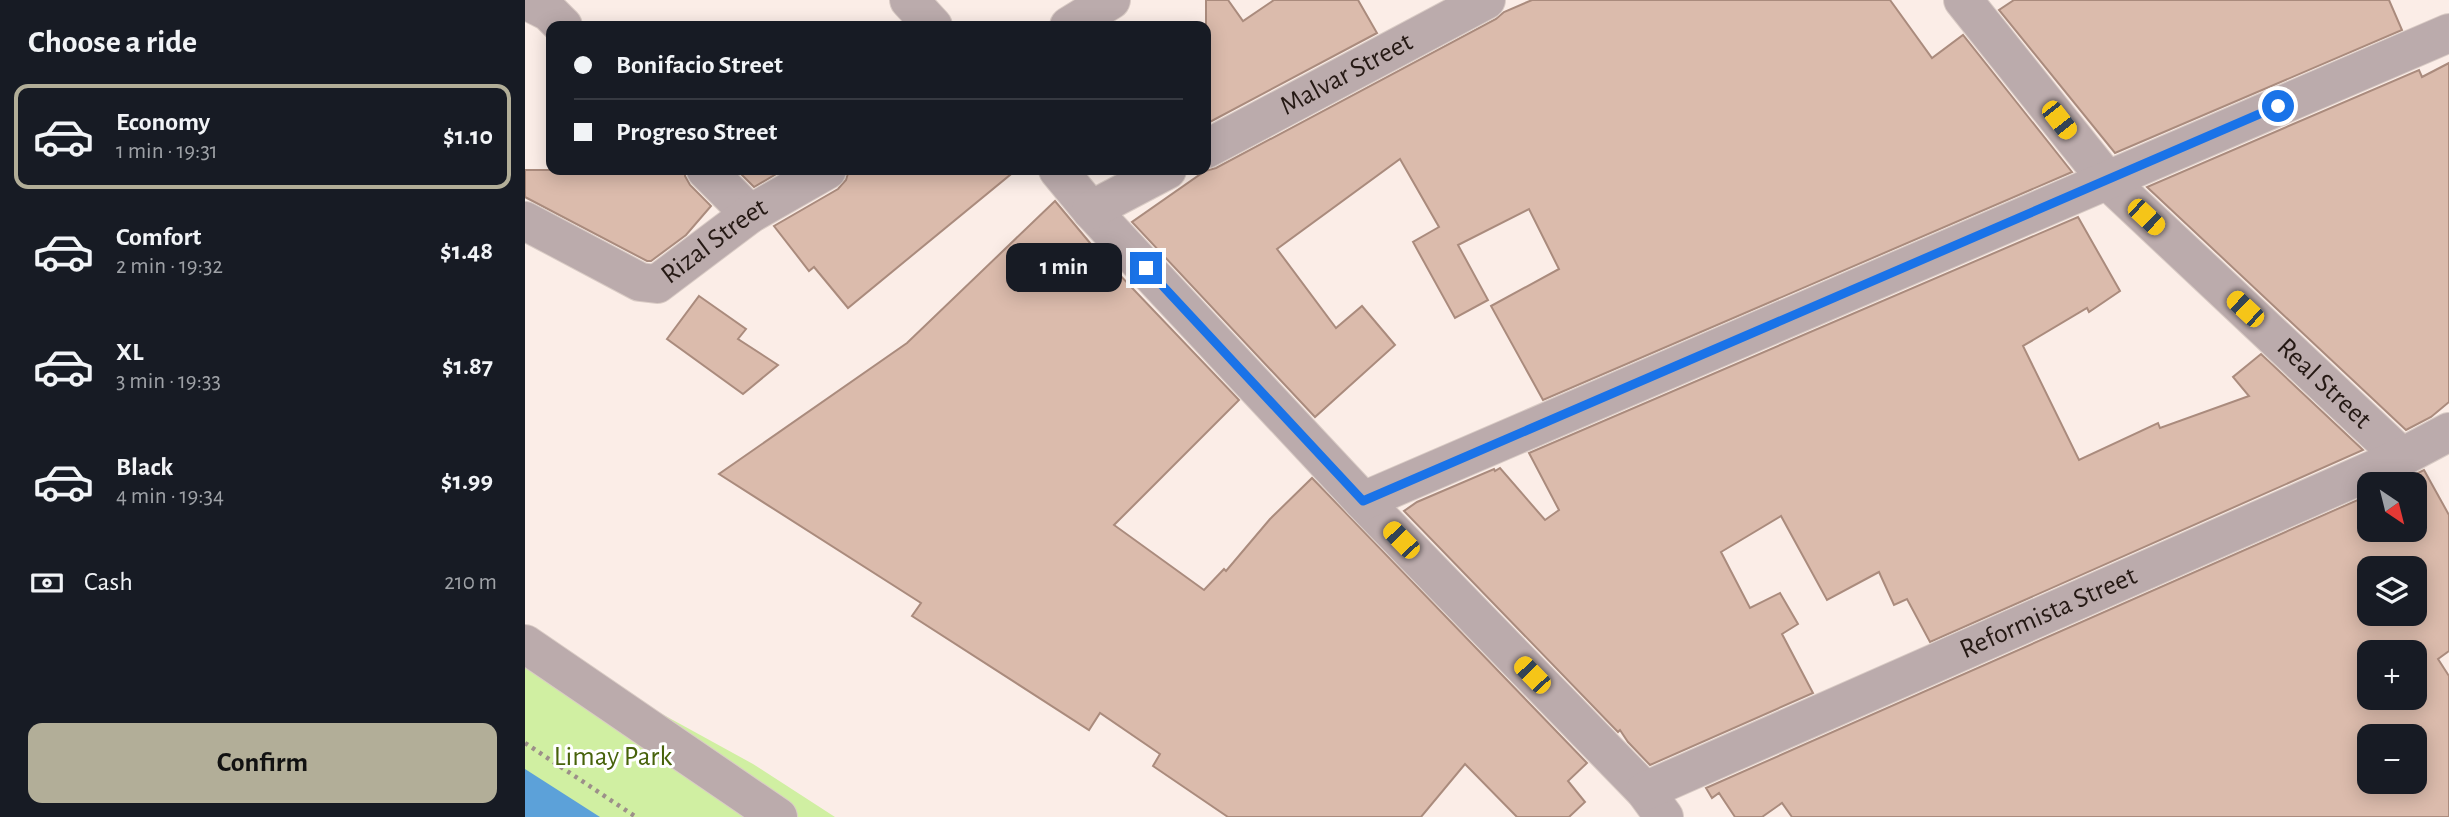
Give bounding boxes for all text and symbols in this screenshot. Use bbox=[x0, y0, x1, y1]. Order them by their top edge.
text: Choose a ride bbox=[28, 26, 197, 58]
street label: Malvar Street bbox=[1276, 28, 1417, 121]
text: Bonifacio Street bbox=[616, 52, 783, 78]
route start bbox=[2262, 90, 2294, 122]
car bbox=[2038, 97, 2081, 143]
icon: car bbox=[32, 105, 95, 168]
text: Economy bbox=[116, 109, 210, 135]
text: Progreso Street bbox=[616, 119, 777, 145]
text: $1.10 bbox=[443, 123, 493, 149]
text: 1 min · 19:31 bbox=[116, 140, 218, 163]
street label: Rizal Street bbox=[656, 193, 772, 289]
car bbox=[2124, 195, 2169, 239]
icon: car bbox=[32, 220, 95, 283]
text: Comfort bbox=[116, 224, 201, 250]
text: $1.48 bbox=[440, 238, 493, 264]
callout: 1 min bbox=[1006, 244, 1121, 292]
route end bbox=[1130, 252, 1162, 284]
text: 2 min · 19:32 bbox=[116, 255, 223, 278]
text: 1 min bbox=[1040, 256, 1088, 279]
car bbox=[2223, 287, 2268, 331]
street label: Real Street bbox=[2271, 333, 2376, 434]
icon: car bbox=[32, 335, 95, 398]
text: XL bbox=[116, 339, 143, 365]
text: $1.87 bbox=[442, 353, 493, 379]
text: 3 min · 19:33 bbox=[116, 370, 221, 393]
icon: car bbox=[32, 450, 95, 513]
text: Black bbox=[116, 454, 173, 480]
text: $1.99 bbox=[441, 468, 493, 494]
north arrow bbox=[2357, 472, 2427, 542]
map controls bbox=[2357, 472, 2427, 794]
text: 4 min · 19:34 bbox=[116, 485, 224, 508]
car bbox=[1379, 518, 1424, 562]
button: layers bbox=[2357, 556, 2427, 626]
street label: Reformista Street bbox=[1956, 562, 2141, 664]
icon: cash bbox=[28, 564, 66, 602]
text: Cash bbox=[84, 569, 133, 595]
text: 210 m bbox=[444, 571, 497, 594]
button: + bbox=[2357, 640, 2427, 710]
car bbox=[1510, 653, 1555, 697]
button: Confirm bbox=[28, 723, 497, 803]
button: − bbox=[2357, 724, 2427, 794]
park label: Limay Park bbox=[554, 743, 672, 771]

